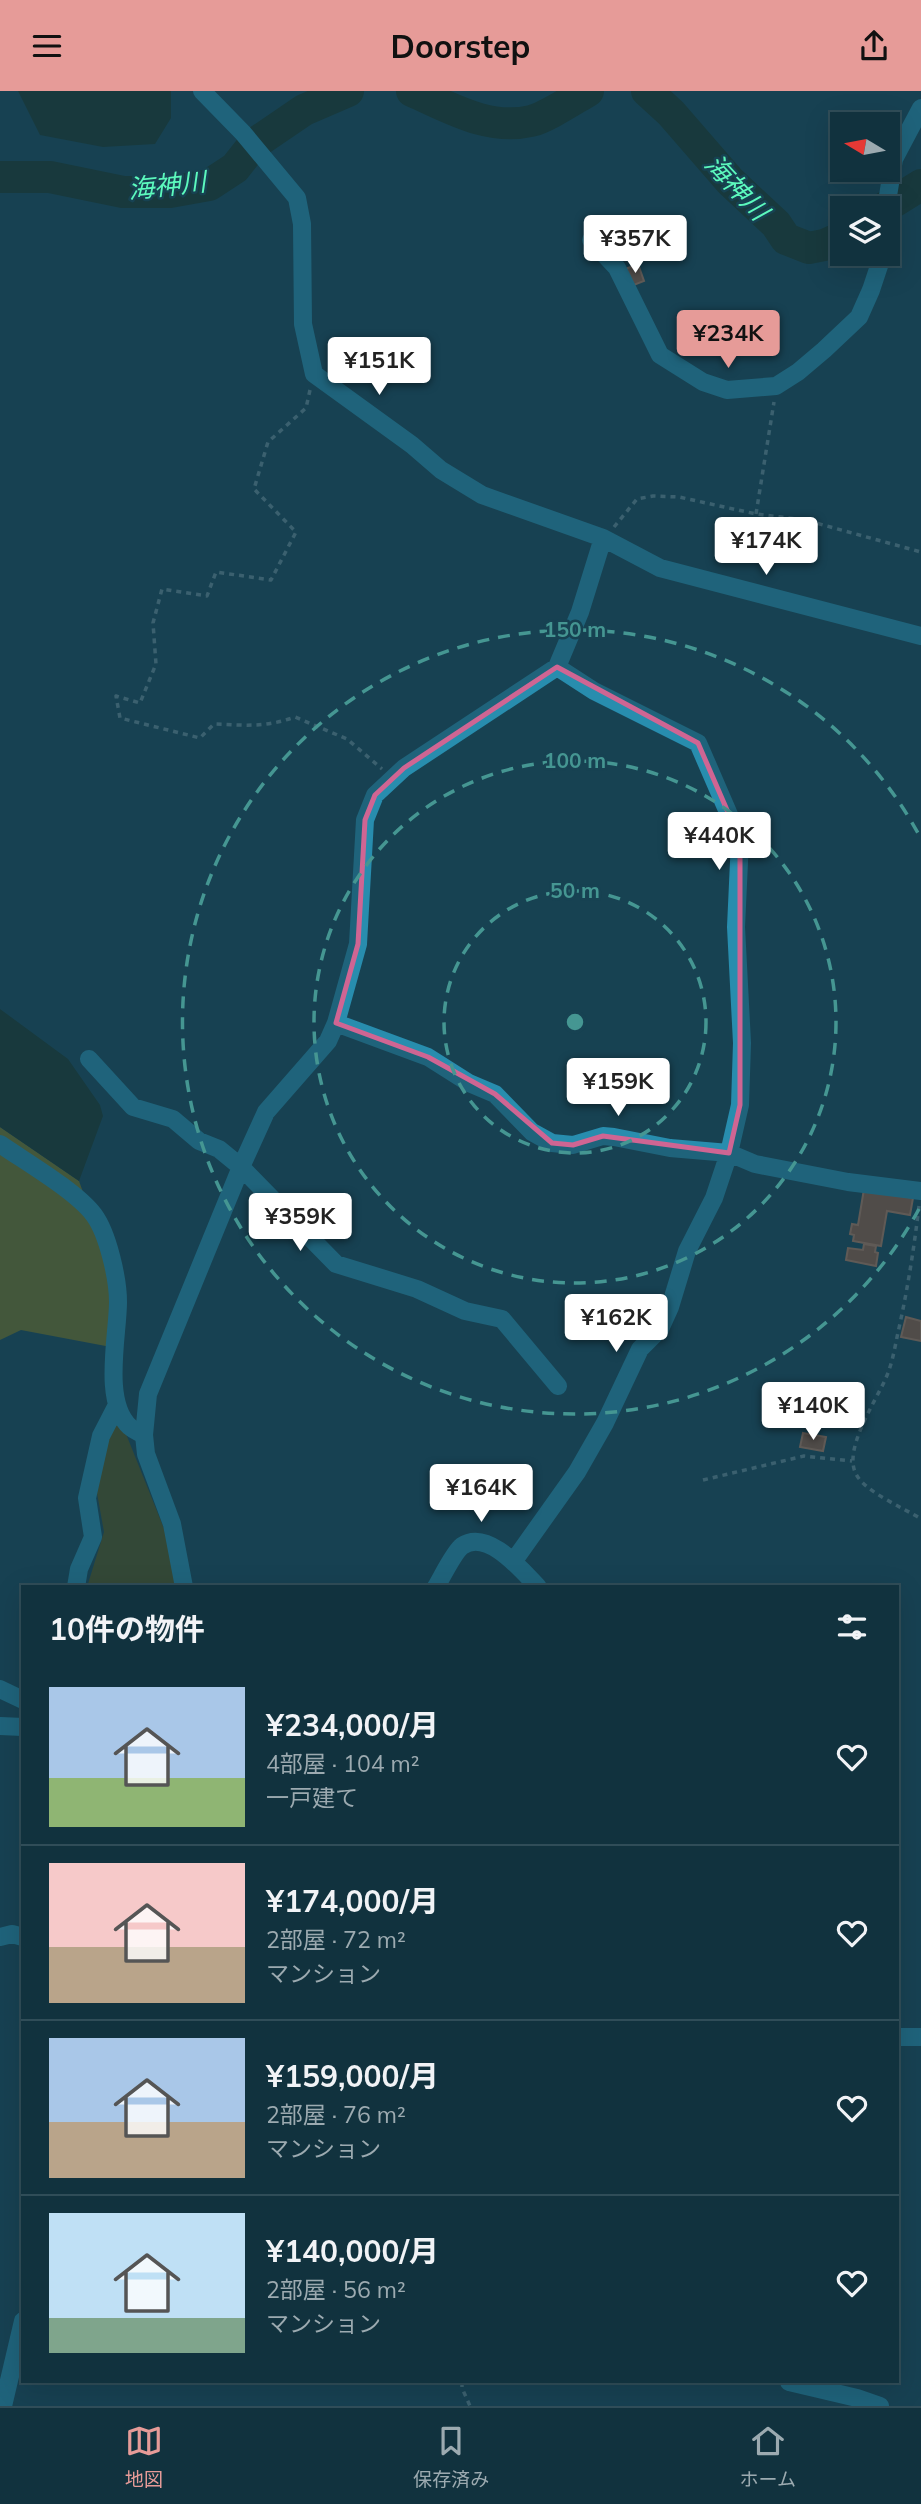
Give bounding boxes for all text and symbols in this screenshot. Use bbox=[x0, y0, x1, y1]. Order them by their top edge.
text: Doorstep bbox=[391, 26, 530, 66]
icon: menu bbox=[28, 27, 66, 65]
icon: share bbox=[855, 27, 893, 65]
north arrow bbox=[830, 112, 900, 182]
map controls bbox=[830, 112, 900, 266]
water label: 海神川 bbox=[698, 147, 778, 229]
water label: 海神川 bbox=[126, 164, 210, 205]
button: layers bbox=[830, 196, 900, 266]
pin: ¥357K bbox=[586, 215, 684, 275]
text: ¥357K bbox=[600, 223, 670, 252]
pin: ¥234K bbox=[679, 310, 777, 370]
text: ¥234K bbox=[693, 318, 763, 347]
pin: ¥151K bbox=[330, 337, 428, 397]
text: ¥151K bbox=[344, 345, 414, 374]
pin: ¥174K bbox=[717, 517, 815, 577]
text: ¥174K bbox=[731, 525, 801, 554]
text: 150 m bbox=[544, 616, 606, 642]
text: 100 m bbox=[544, 747, 606, 773]
pin: ¥440K bbox=[670, 813, 768, 872]
text: ¥440K bbox=[684, 820, 754, 849]
text: 50 m bbox=[550, 877, 600, 903]
centre of rings bbox=[563, 1010, 587, 1034]
pin: ¥159K bbox=[569, 1059, 667, 1118]
text: ¥159K bbox=[583, 1066, 653, 1095]
pin: ¥359K bbox=[251, 1193, 349, 1253]
text: ¥359K bbox=[265, 1201, 335, 1230]
pin: ¥162K bbox=[567, 1295, 665, 1354]
text: ¥162K bbox=[581, 1302, 651, 1331]
pin: ¥140K bbox=[764, 1383, 862, 1442]
text: ¥140K bbox=[778, 1390, 848, 1419]
pin: ¥164K bbox=[432, 1465, 530, 1524]
text: ¥164K bbox=[446, 1472, 516, 1501]
icon: filters bbox=[833, 1608, 871, 1646]
text: 10件の物件 bbox=[49, 1610, 205, 1648]
text: ¥234,000/月 bbox=[266, 1706, 439, 1744]
icon: home bbox=[105, 1715, 189, 1799]
icon: heart bbox=[833, 1738, 871, 1776]
text: 4部屋 · 104 m² bbox=[266, 1749, 419, 1778]
text: 一戸建て bbox=[266, 1783, 358, 1812]
text: ¥174,000/月 bbox=[266, 1882, 439, 1920]
icon: home bbox=[105, 1891, 189, 1975]
icon: heart bbox=[833, 1914, 871, 1952]
text: 2部屋 · 72 m² bbox=[266, 1925, 406, 1954]
text: マンション bbox=[266, 1959, 381, 1988]
text: ¥159,000/月 bbox=[266, 2057, 439, 2095]
icon: home bbox=[105, 2066, 189, 2150]
icon: heart bbox=[833, 2089, 871, 2127]
text: 2部屋 · 76 m² bbox=[266, 2100, 406, 2129]
text: マンション bbox=[266, 2134, 381, 2163]
text: ¥140,000/月 bbox=[266, 2232, 439, 2270]
icon: home bbox=[105, 2241, 189, 2325]
icon: heart bbox=[833, 2264, 871, 2302]
text: 2部屋 · 56 m² bbox=[266, 2275, 406, 2304]
text: マンション bbox=[266, 2309, 381, 2338]
tab: 地図 bbox=[125, 2422, 163, 2491]
tab: 保存済み bbox=[413, 2422, 489, 2491]
tab: ホーム bbox=[739, 2422, 796, 2491]

